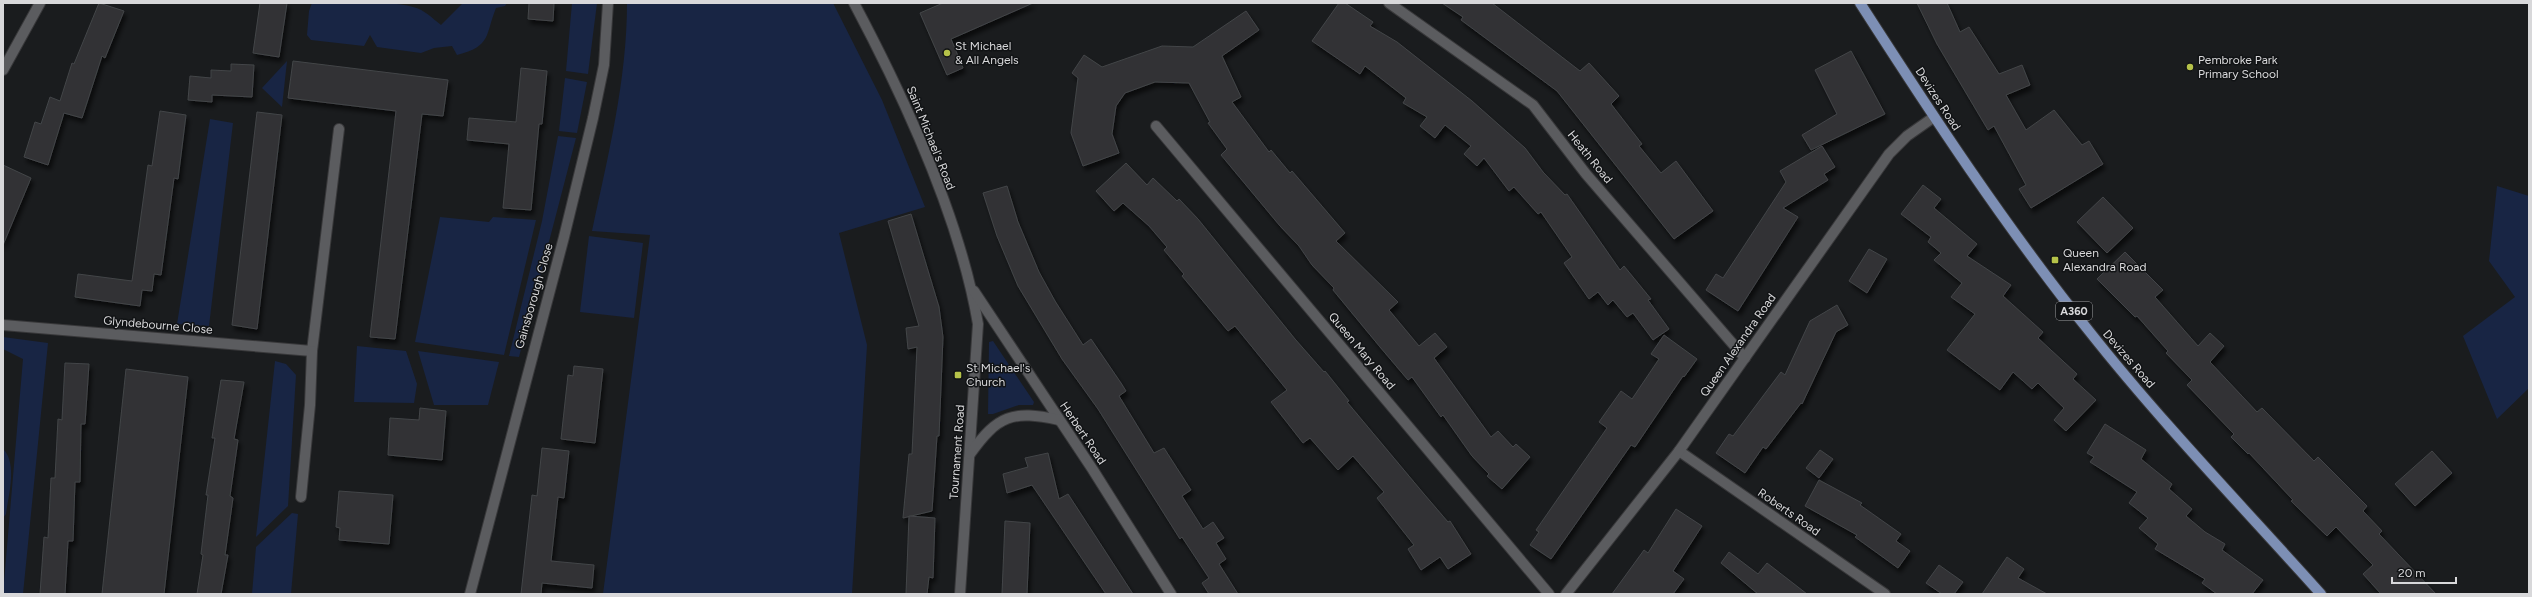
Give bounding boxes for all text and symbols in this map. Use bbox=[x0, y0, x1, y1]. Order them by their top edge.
place label: St Michael & All Angels bbox=[955, 39, 1019, 67]
marker: St Michael & All Angels bbox=[942, 48, 952, 58]
place label: Pembroke Park Primary School bbox=[2198, 53, 2279, 81]
marker: Pembroke Park Primary School bbox=[2185, 62, 2195, 72]
street label: Devizes Road bbox=[1912, 65, 1964, 133]
street label: Saint Michael's Road bbox=[904, 84, 958, 192]
street label: Heath Road bbox=[1565, 128, 1615, 186]
street label: Gainsborough Close bbox=[512, 241, 556, 350]
place label: Queen Alexandra Road bbox=[2063, 246, 2147, 274]
marker: Queen Alexandra Road bbox=[2050, 255, 2060, 265]
street label: Queen Alexandra Road bbox=[1697, 291, 1779, 399]
road number: A360 bbox=[2056, 302, 2092, 320]
street label: Queen Mary Road bbox=[1326, 310, 1398, 392]
street label: Glyndebourne Close bbox=[103, 313, 214, 337]
street label: Devizes Road bbox=[2100, 327, 2158, 391]
place label: St Michael's Church bbox=[966, 361, 1031, 389]
marker: St Michael's Church bbox=[953, 370, 963, 380]
street label: Herbert Road bbox=[1057, 399, 1109, 467]
street label: Tournament Road bbox=[947, 404, 967, 500]
street label: Roberts Road bbox=[1755, 485, 1823, 539]
scale bar bbox=[2392, 559, 2456, 585]
text: 20 m bbox=[2398, 566, 2426, 580]

